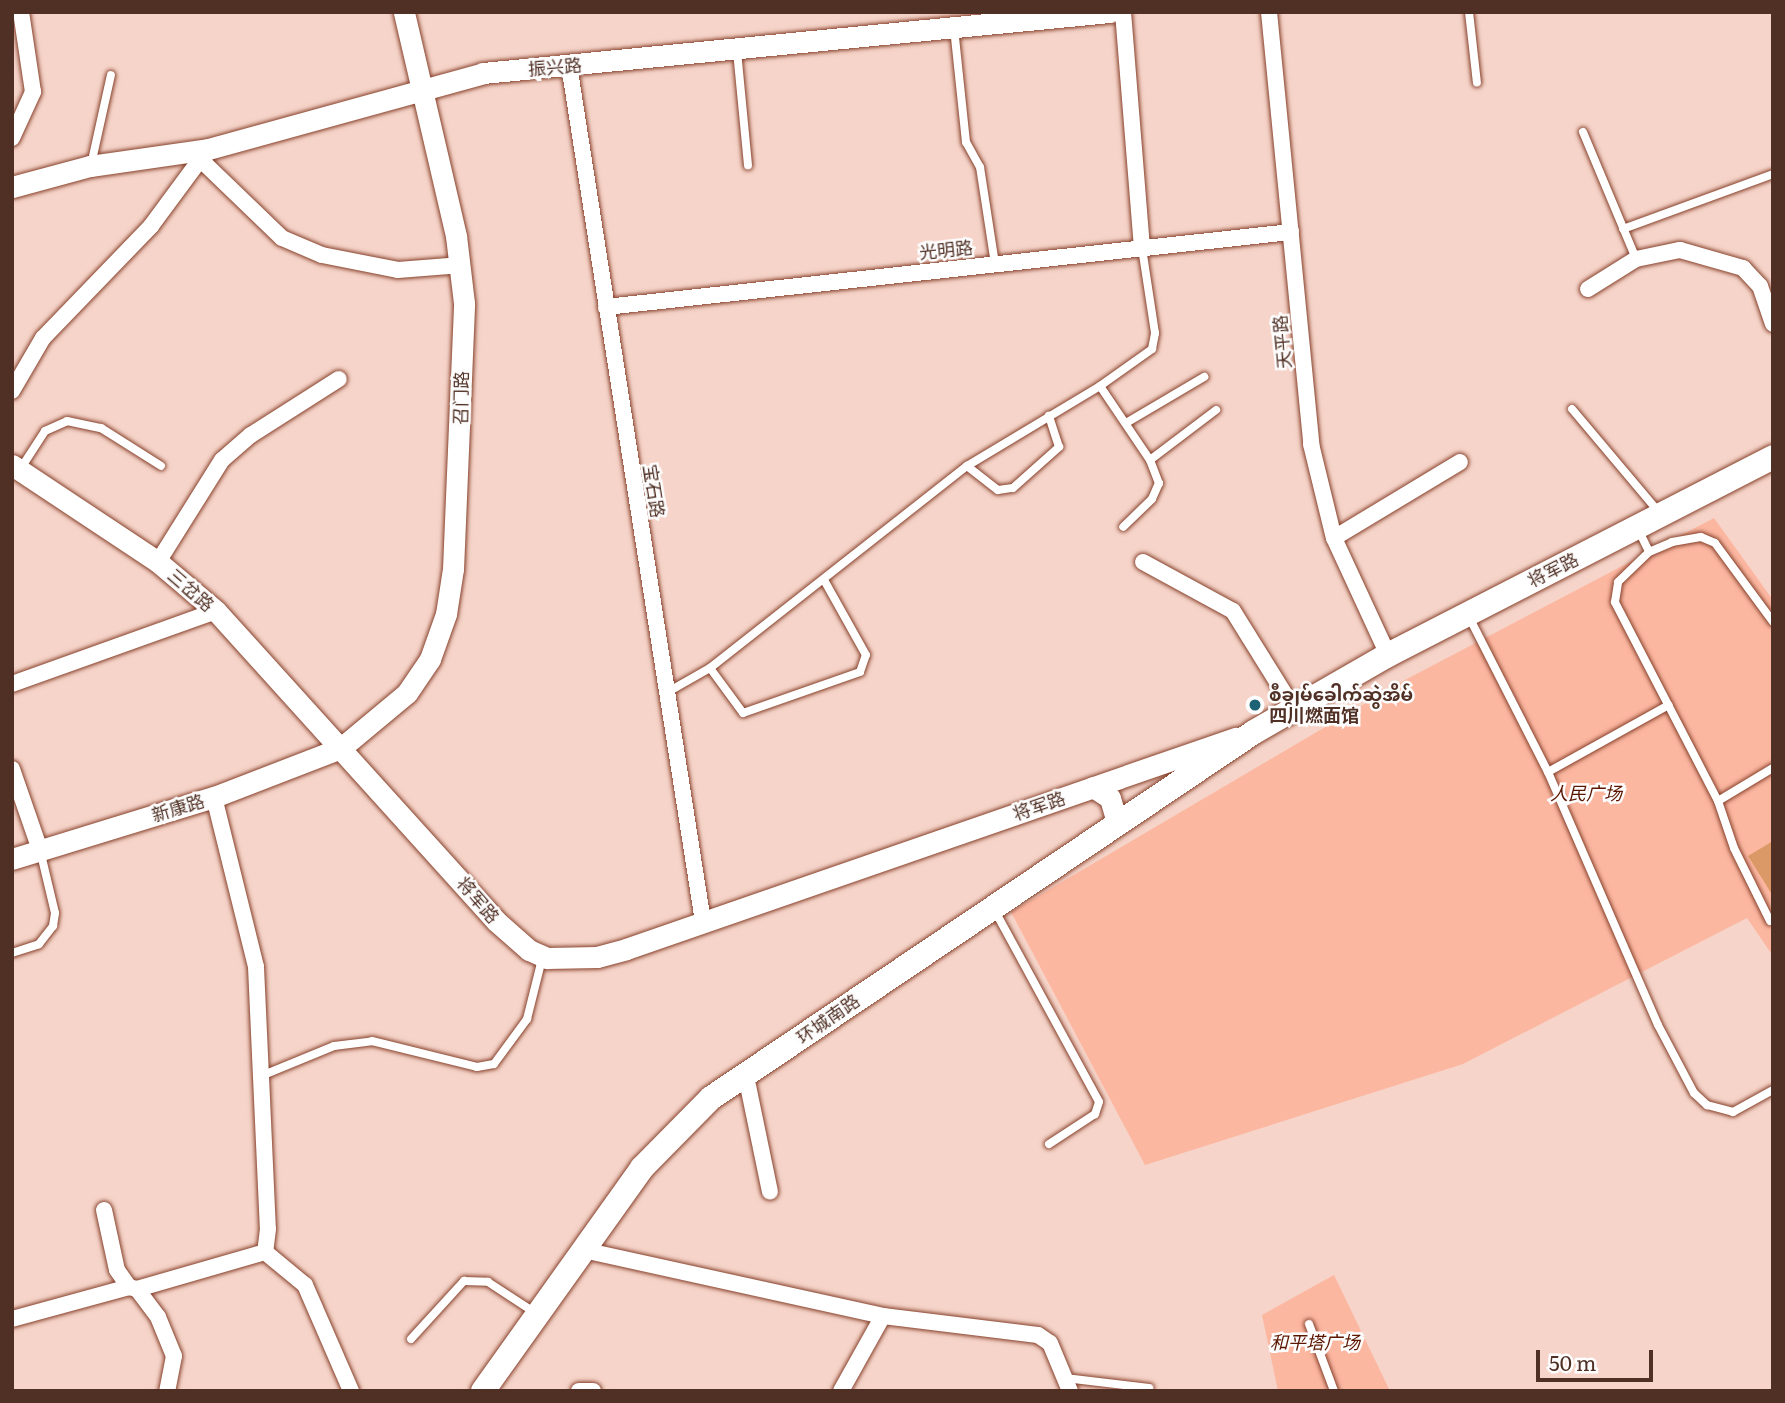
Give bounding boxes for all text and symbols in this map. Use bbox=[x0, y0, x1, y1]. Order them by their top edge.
street label: 振兴路 bbox=[527, 54, 583, 80]
street label: 光明路 bbox=[918, 236, 974, 264]
street label: 天平路 bbox=[1269, 314, 1295, 370]
street label: 召门路 bbox=[450, 371, 472, 425]
street label: 宝石路 bbox=[639, 463, 669, 519]
street label: 将军路 bbox=[1524, 548, 1582, 592]
street label: 三岔路 bbox=[164, 564, 218, 616]
place label: စီချွမ်ခေါက်ဆွဲအိမ် 四川燃面馆 bbox=[1269, 684, 1413, 726]
marker: စီချွမ်ခေါက်ဆွဲအိမ် 四川燃面馆 bbox=[1247, 697, 1263, 713]
park label: 人民广场 bbox=[1550, 782, 1622, 804]
street label: 将军路 bbox=[1010, 787, 1068, 825]
street label: 新康路 bbox=[149, 790, 207, 826]
street label: 将军路 bbox=[452, 873, 504, 927]
street label: 环城南路 bbox=[792, 990, 864, 1048]
park label: 和平塔广场 bbox=[1270, 1331, 1360, 1353]
scale bar bbox=[1540, 1336, 1657, 1380]
text: 50 m bbox=[1549, 1346, 1596, 1377]

